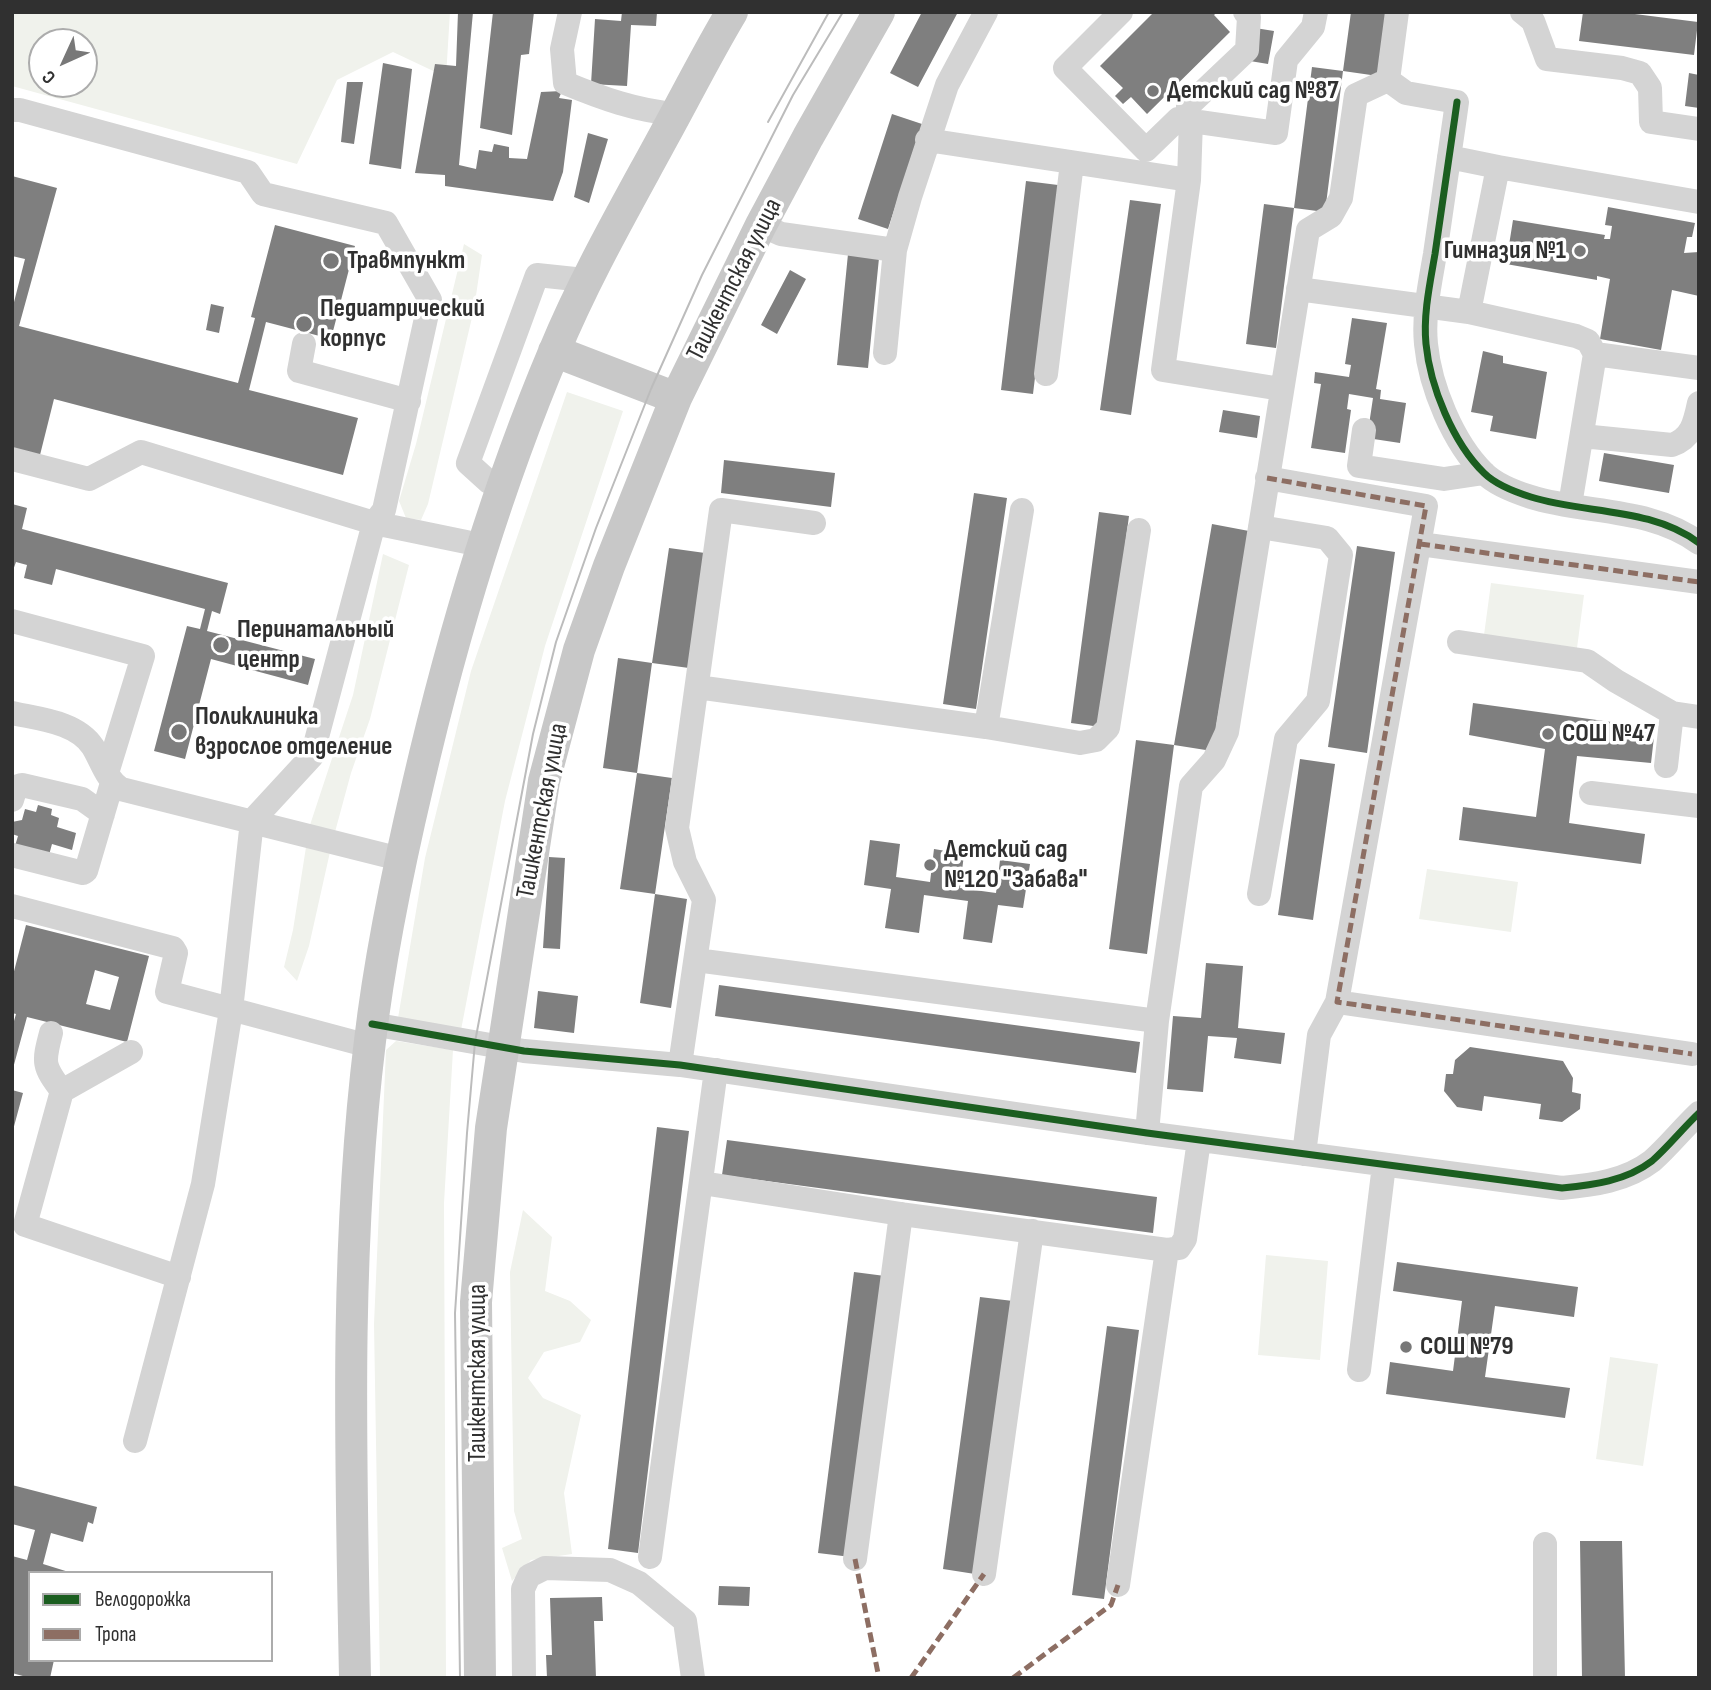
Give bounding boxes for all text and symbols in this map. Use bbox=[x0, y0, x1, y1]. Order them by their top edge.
north arrow bbox=[28, 28, 98, 98]
text: С bbox=[38, 65, 61, 88]
place label: Детский сад №87 bbox=[1167, 75, 1339, 107]
marker: Детский сад №87 bbox=[1145, 83, 1161, 99]
street label: Ташкентская улица bbox=[681, 194, 789, 366]
place label: Гимназия №1 bbox=[1444, 235, 1566, 267]
marker: Гимназия №1 bbox=[1572, 243, 1588, 259]
place label: Травмпункт bbox=[347, 245, 465, 277]
marker: Травмпункт bbox=[321, 251, 341, 271]
place label: Педиатрический корпус bbox=[320, 293, 485, 354]
marker: Педиатрический корпус bbox=[294, 314, 314, 334]
place label: Перинатальный центр bbox=[237, 614, 394, 676]
marker: Перинатальный центр bbox=[211, 635, 231, 655]
place label: Поликлиника взрослое отделение bbox=[195, 701, 392, 762]
place label: СОШ №47 bbox=[1562, 718, 1655, 750]
street label: Ташкентская улица bbox=[511, 721, 575, 901]
marker: Поликлиника взрослое отделение bbox=[169, 722, 189, 742]
marker: СОШ №47 bbox=[1540, 726, 1556, 742]
place label: Детский сад №120 "Забава" bbox=[944, 834, 1087, 896]
marker: Детский сад №120 "Забава" bbox=[922, 857, 938, 873]
street label: Ташкентская улица bbox=[462, 1284, 494, 1462]
place label: СОШ №79 bbox=[1420, 1331, 1514, 1363]
marker: СОШ №79 bbox=[1398, 1339, 1414, 1355]
legend bbox=[28, 1571, 273, 1662]
text: Велодорожка bbox=[95, 1587, 191, 1612]
text: Тропа bbox=[95, 1622, 136, 1647]

